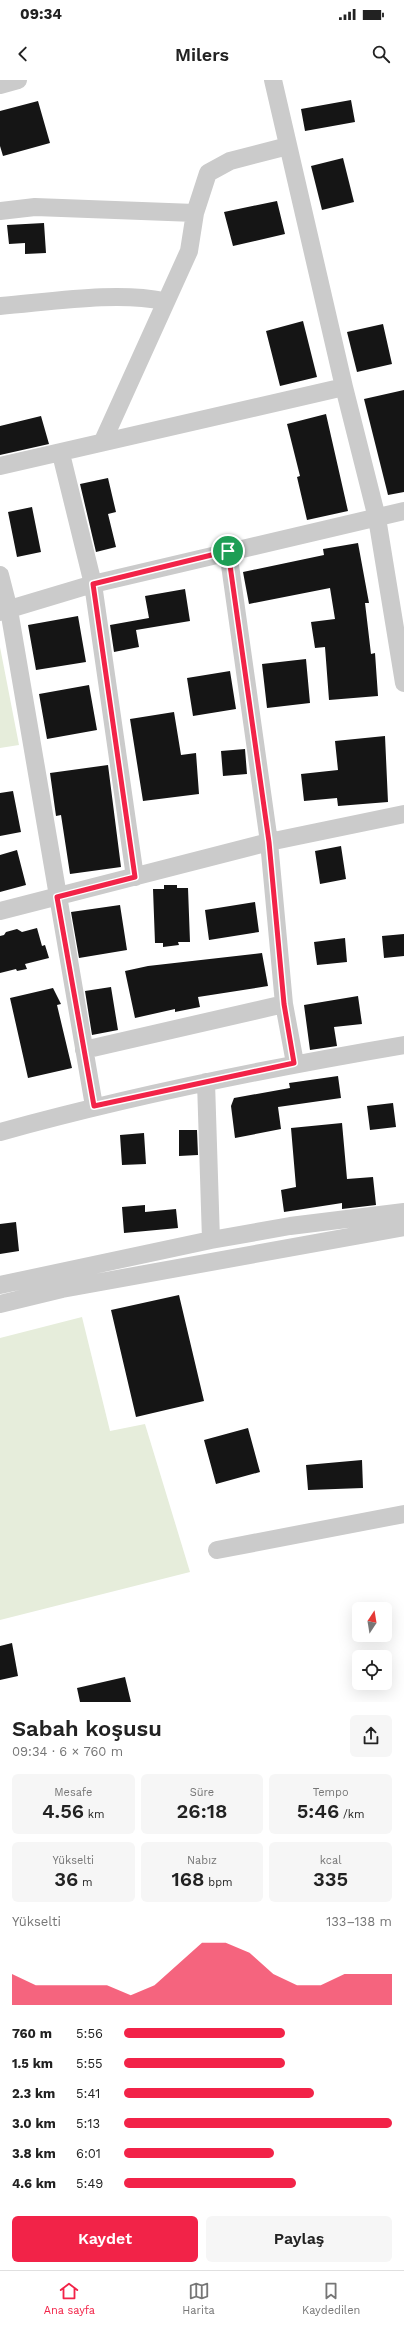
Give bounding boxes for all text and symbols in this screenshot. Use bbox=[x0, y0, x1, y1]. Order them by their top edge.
text: 09:34 bbox=[20, 5, 62, 23]
icon: back bbox=[12, 43, 34, 65]
icon: search bbox=[370, 43, 392, 65]
text: Milers bbox=[175, 44, 229, 65]
pin bbox=[211, 534, 245, 568]
icon: arrive bbox=[217, 540, 239, 562]
north arrow bbox=[352, 1602, 392, 1642]
map controls bbox=[352, 1602, 392, 1690]
button: locate bbox=[352, 1650, 392, 1690]
button: share bbox=[350, 1715, 392, 1757]
text: Sabah koşusu bbox=[12, 1716, 162, 1741]
text: 09:34 · 6 × 760 m bbox=[12, 1744, 123, 1759]
text: Mesafe bbox=[54, 1786, 92, 1799]
text: Süre bbox=[190, 1786, 214, 1799]
text: Tempo bbox=[313, 1786, 349, 1799]
text: 4.56 bbox=[42, 1799, 84, 1823]
text: 26:18 bbox=[177, 1799, 227, 1823]
text: 5:46 bbox=[297, 1799, 339, 1823]
text: km bbox=[84, 1808, 105, 1821]
text: /km bbox=[339, 1808, 365, 1821]
text: Yükselti bbox=[53, 1854, 94, 1867]
text: Nabız bbox=[187, 1854, 217, 1867]
text: kcal bbox=[320, 1854, 342, 1867]
text: 36 bbox=[54, 1867, 78, 1891]
text: 168 bbox=[171, 1867, 205, 1891]
text: 335 bbox=[313, 1867, 348, 1891]
text: m bbox=[78, 1876, 92, 1889]
text: bpm bbox=[205, 1876, 233, 1889]
text: Yükselti bbox=[12, 1914, 61, 1929]
text: 133–138 m bbox=[326, 1914, 392, 1929]
text: 760 m bbox=[12, 2026, 52, 2041]
text: 5:56 bbox=[76, 2026, 103, 2041]
text: 1.5 km bbox=[12, 2056, 53, 2071]
text: 5:55 bbox=[76, 2056, 103, 2071]
text: 2.3 km bbox=[12, 2086, 55, 2101]
text: 5:41 bbox=[76, 2086, 100, 2101]
text: 3.0 km bbox=[12, 2116, 56, 2131]
text: 5:13 bbox=[76, 2116, 100, 2131]
text: 3.8 km bbox=[12, 2146, 56, 2161]
text: 6:01 bbox=[76, 2146, 101, 2161]
text: 4.6 km bbox=[12, 2176, 56, 2191]
text: 5:49 bbox=[76, 2176, 103, 2191]
button: Kaydet bbox=[12, 2216, 198, 2262]
button: Paylaş bbox=[206, 2216, 392, 2262]
tab: Ana sayfa bbox=[44, 2280, 95, 2317]
tab: Harita bbox=[182, 2280, 215, 2317]
tab: Kaydedilen bbox=[302, 2280, 360, 2317]

